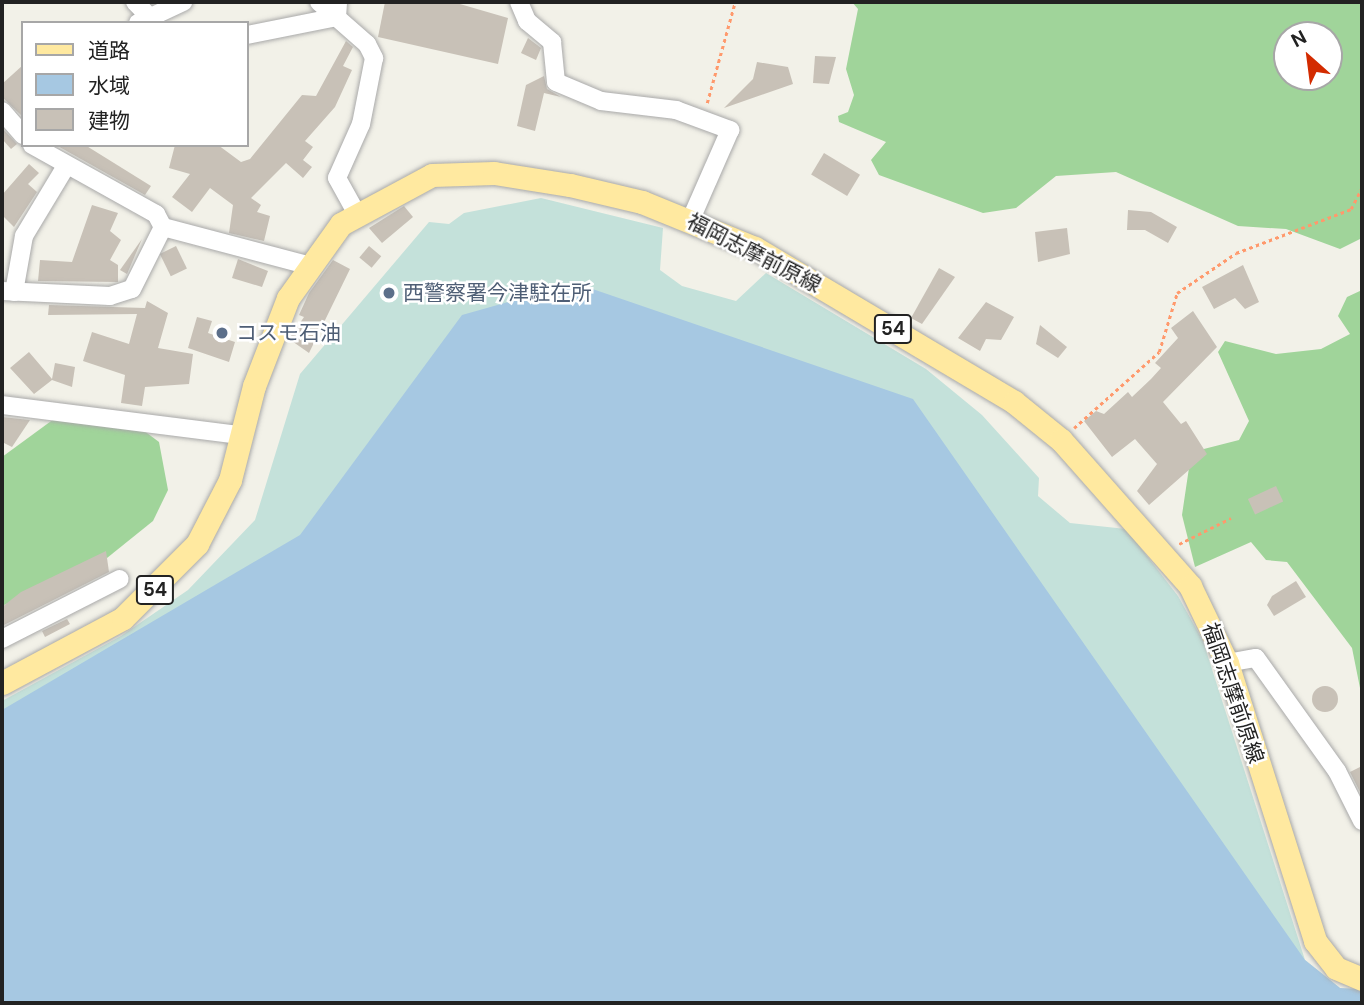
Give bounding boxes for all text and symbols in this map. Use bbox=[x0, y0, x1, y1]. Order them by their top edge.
legend bbox=[21, 21, 248, 147]
north arrow bbox=[1273, 21, 1343, 91]
text: N bbox=[1287, 24, 1311, 53]
text: 道路 bbox=[88, 37, 130, 65]
text: 水域 bbox=[88, 72, 130, 100]
text: 建物 bbox=[88, 107, 130, 135]
street label: 福岡志摩前原線 bbox=[683, 208, 825, 298]
place label: 西警察署今津駐在所 bbox=[403, 280, 592, 306]
marker: 西警察署今津駐在所 bbox=[381, 285, 397, 301]
road number: 54 bbox=[874, 314, 912, 344]
place label: コスモ石油 bbox=[236, 320, 341, 346]
marker: コスモ石油 bbox=[214, 325, 230, 341]
road number: 54 bbox=[136, 575, 174, 606]
street label: 福岡志摩前原線 bbox=[1197, 619, 1269, 767]

